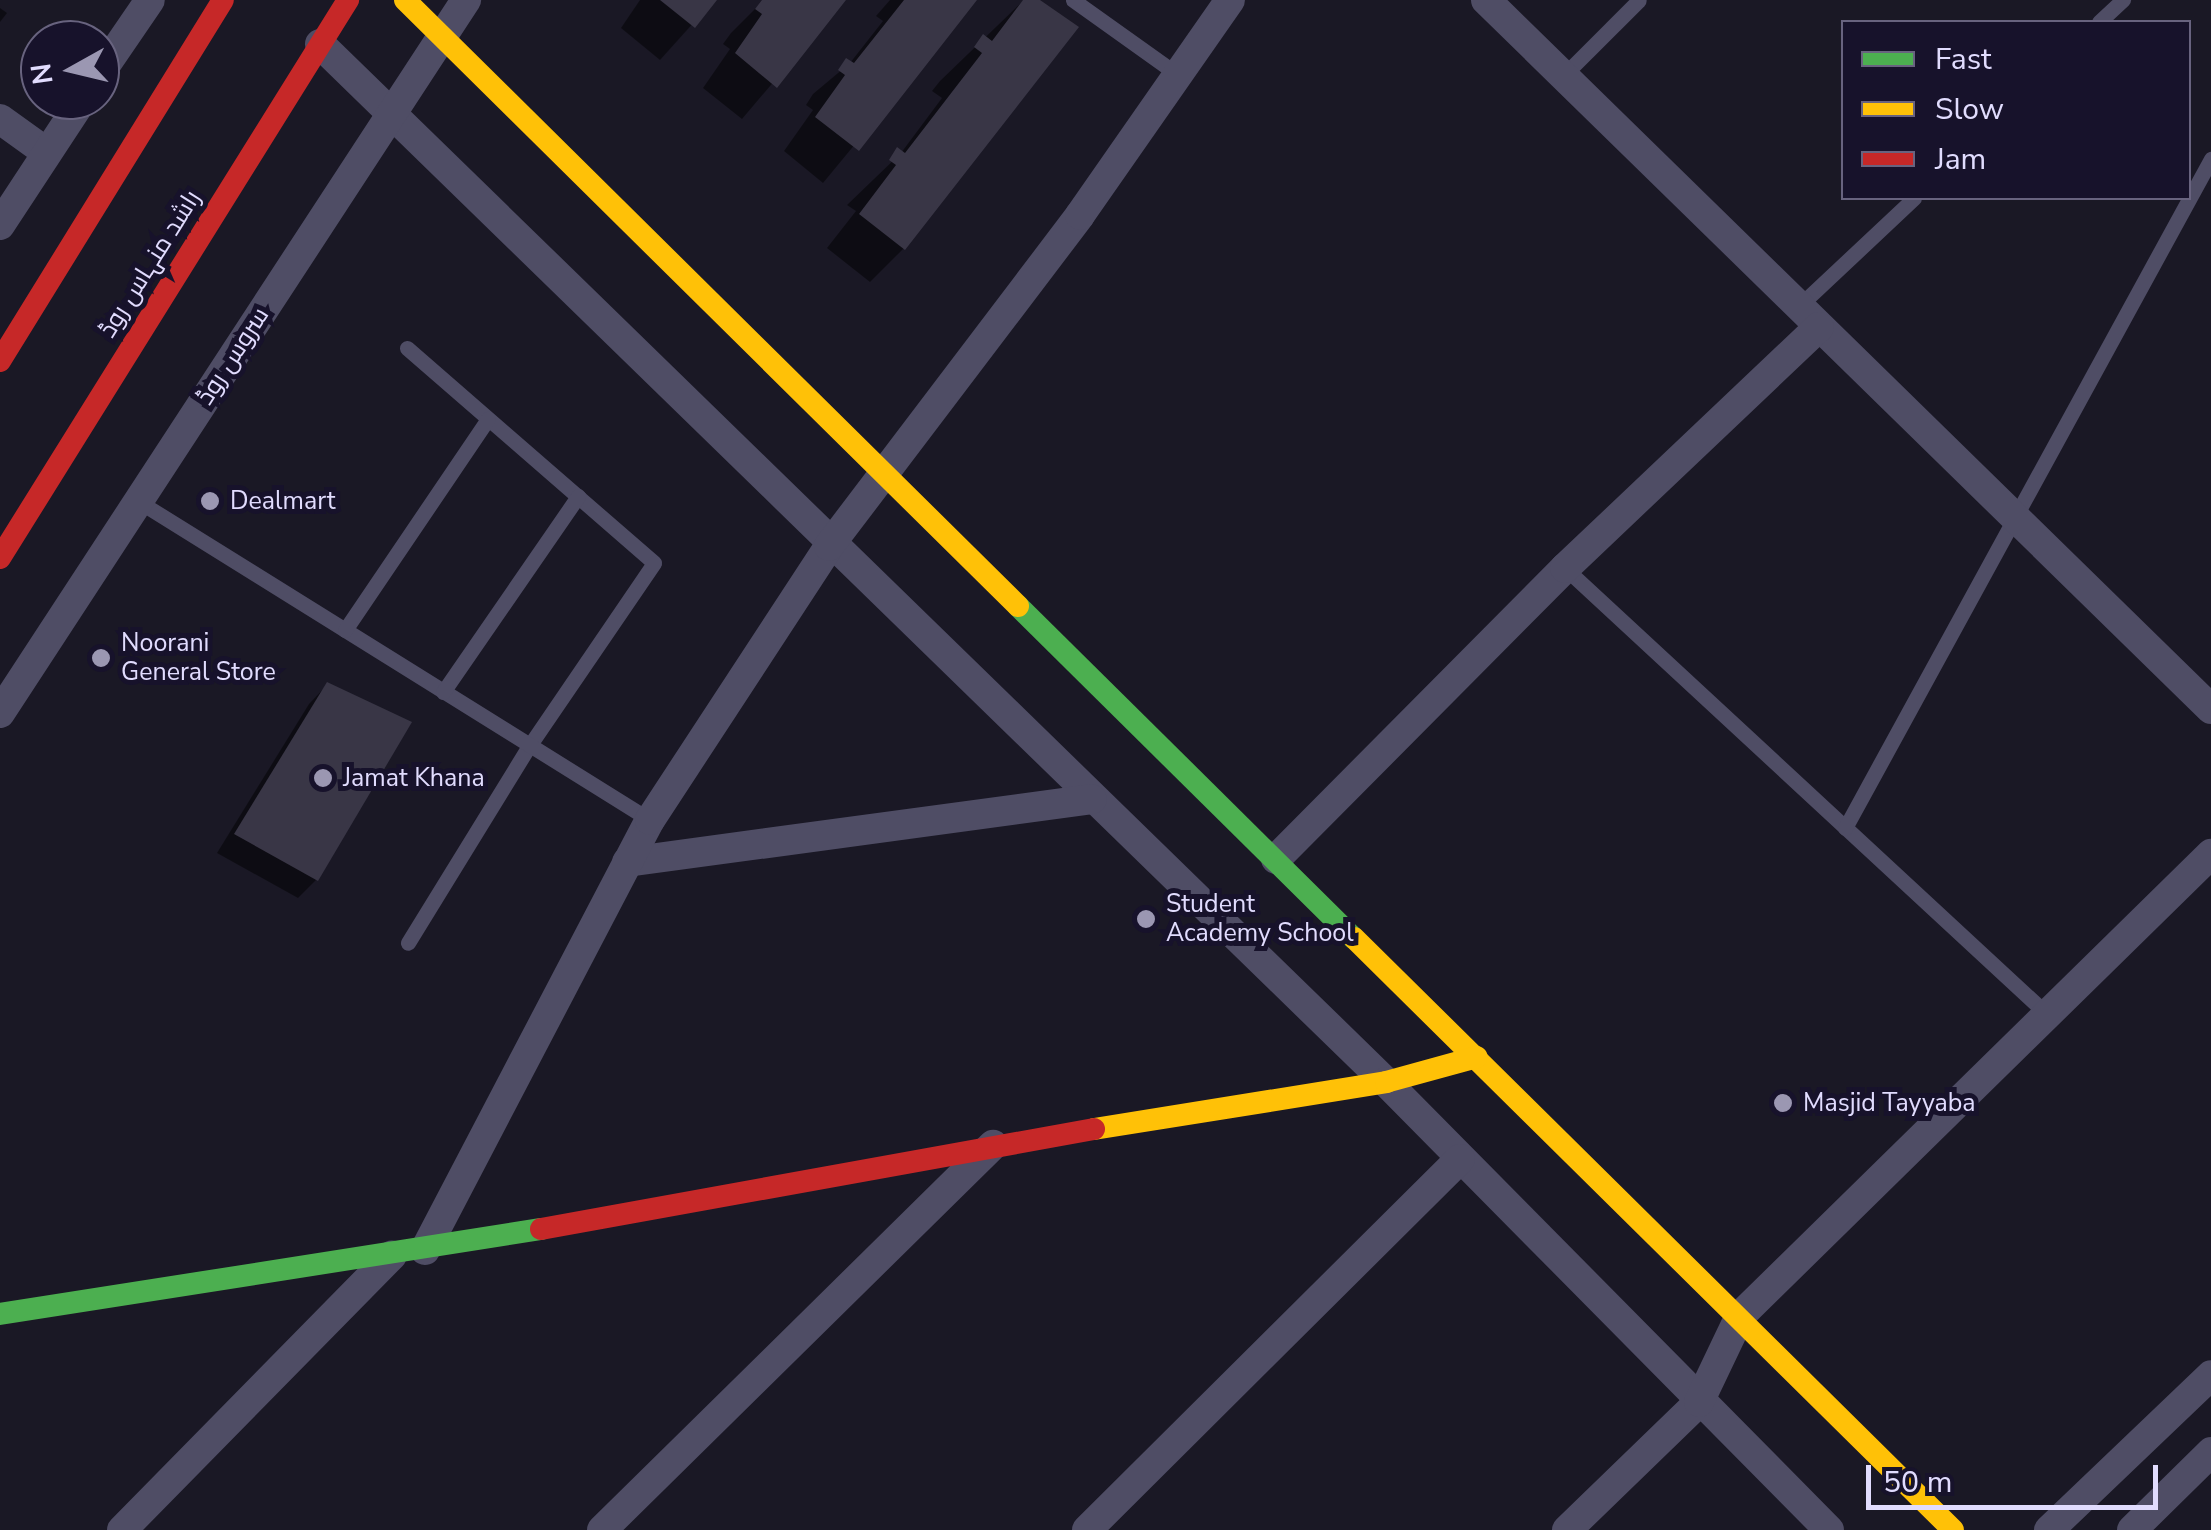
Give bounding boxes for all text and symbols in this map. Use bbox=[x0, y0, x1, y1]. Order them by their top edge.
north arrow bbox=[20, 20, 120, 120]
legend bbox=[1841, 20, 2191, 200]
text: Fast bbox=[1935, 39, 1992, 80]
text: N bbox=[22, 61, 63, 87]
text: Slow bbox=[1935, 89, 2004, 130]
text: Jam bbox=[1935, 139, 1986, 180]
street label: راشد منہاس روڈ bbox=[93, 185, 207, 343]
street label: سروس روڈ bbox=[190, 302, 276, 410]
place label: Dealmart bbox=[230, 486, 336, 516]
marker: Dealmart bbox=[199, 490, 221, 512]
place label: Noorani General Store bbox=[121, 629, 276, 688]
marker: Noorani General Store bbox=[90, 647, 112, 669]
place label: Jamat Khana bbox=[343, 763, 485, 793]
marker: Jamat Khana bbox=[312, 767, 334, 789]
place label: Student Academy School bbox=[1166, 890, 1354, 949]
marker: Student Academy School bbox=[1135, 908, 1157, 930]
place label: Masjid Tayyaba bbox=[1803, 1088, 1976, 1118]
marker: Masjid Tayyaba bbox=[1772, 1092, 1794, 1114]
scale bar bbox=[1871, 1445, 2164, 1507]
text: 50 m bbox=[1883, 1462, 1952, 1503]

